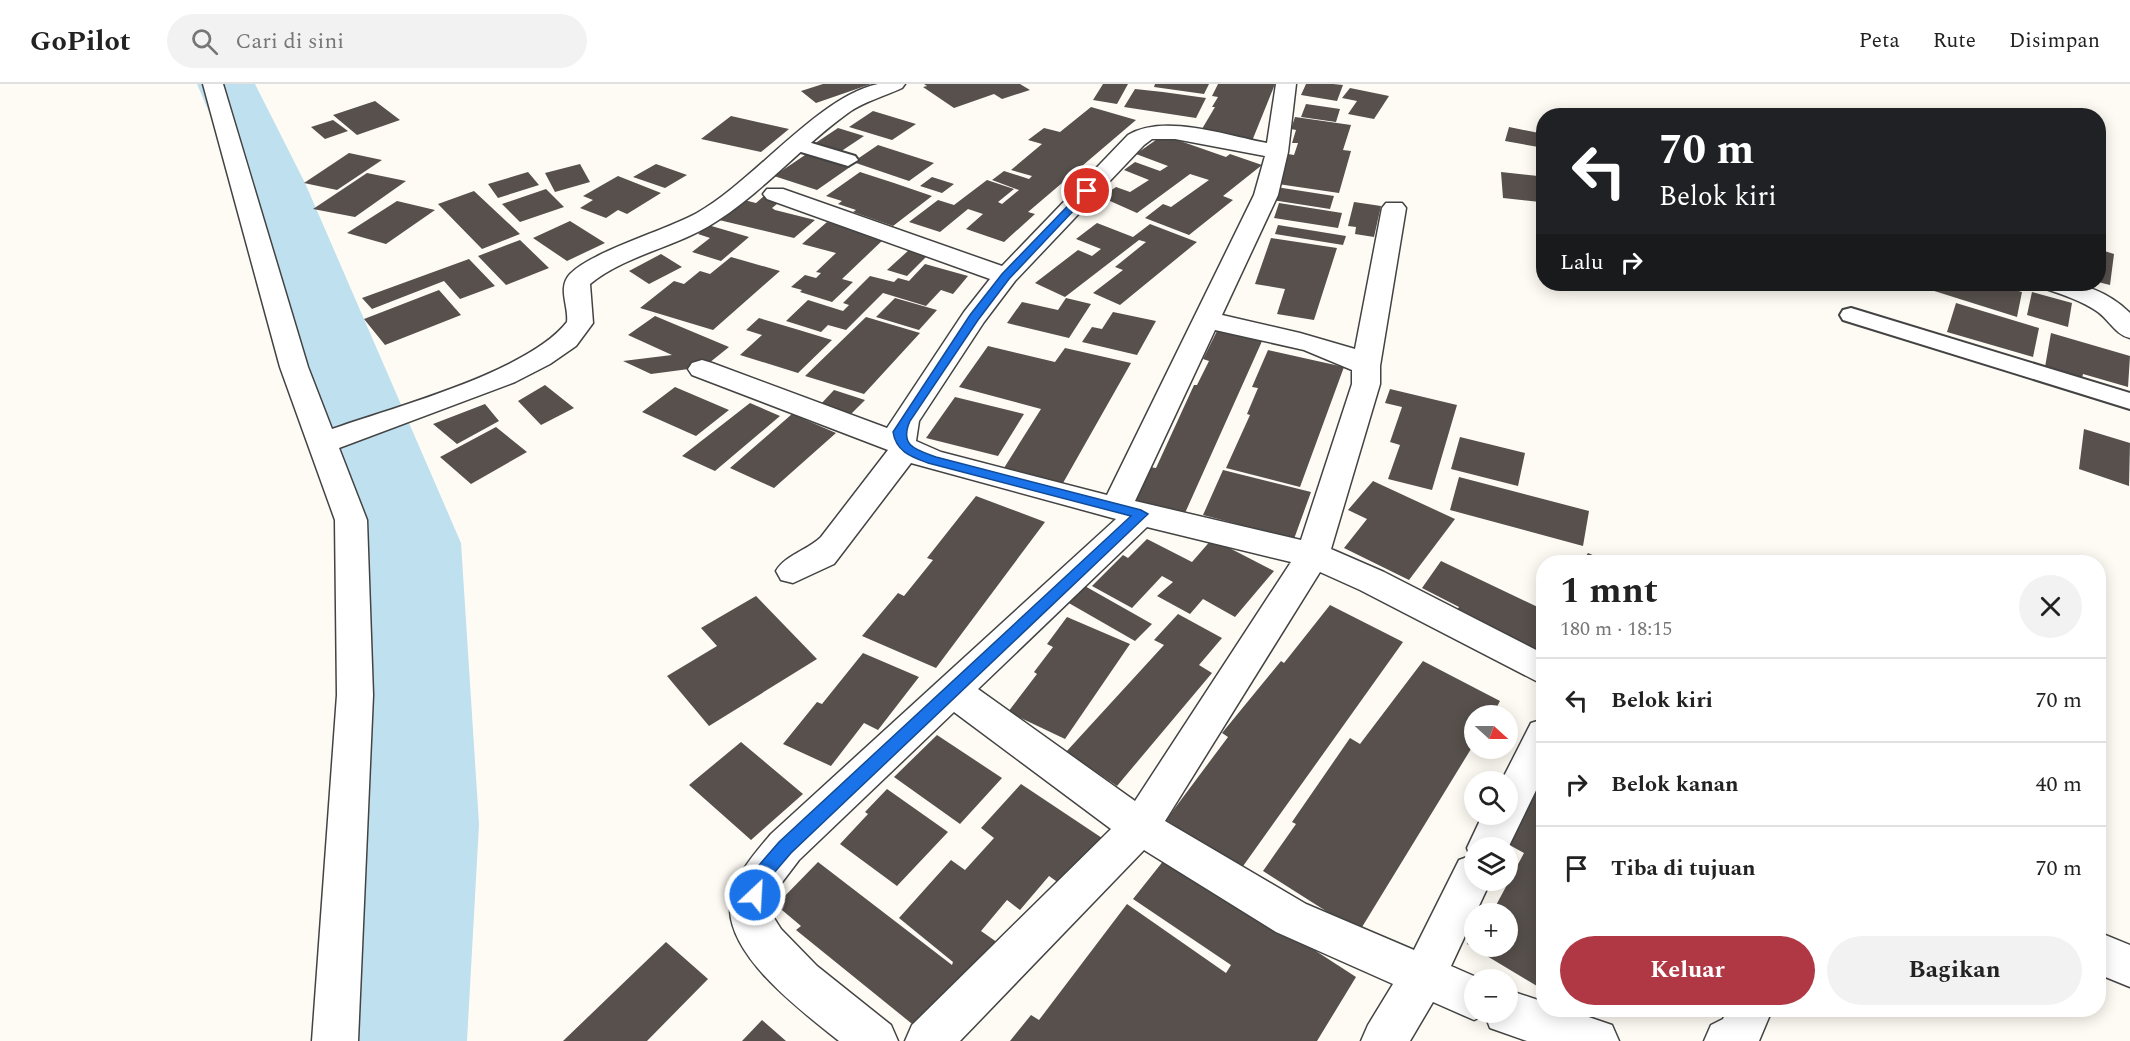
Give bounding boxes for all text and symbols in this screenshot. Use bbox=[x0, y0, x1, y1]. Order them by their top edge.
search box bbox=[167, 14, 587, 68]
text: GoPilot bbox=[30, 20, 131, 63]
icon: search bbox=[188, 25, 221, 58]
text: Cari di sini bbox=[236, 25, 344, 58]
text: Peta bbox=[1859, 25, 1900, 57]
text: Rute bbox=[1933, 25, 1976, 57]
text: Disimpan bbox=[2009, 25, 2100, 57]
text: 70 m bbox=[1659, 119, 1754, 182]
icon: left bbox=[1560, 132, 1638, 210]
pin bbox=[1061, 165, 1112, 216]
icon: arrive bbox=[1070, 174, 1103, 207]
text: Belok kiri bbox=[1659, 176, 1777, 218]
text: Lalu bbox=[1560, 246, 1603, 279]
icon: right bbox=[1615, 246, 1648, 279]
text: 1 mnt bbox=[1560, 564, 1658, 619]
button: close bbox=[2019, 575, 2082, 638]
text: 180 m · 18:15 bbox=[1560, 614, 1672, 644]
icon: left bbox=[1560, 684, 1593, 717]
text: Belok kiri bbox=[1611, 684, 1713, 717]
text: 70 m bbox=[2036, 684, 2082, 717]
north arrow bbox=[1464, 705, 1518, 759]
map controls bbox=[1464, 705, 1518, 1023]
icon: right bbox=[1560, 768, 1593, 801]
text: Belok kanan bbox=[1611, 768, 1739, 801]
text: 40 m bbox=[2036, 768, 2082, 801]
button: search bbox=[1464, 771, 1518, 825]
button: layers bbox=[1464, 837, 1518, 891]
icon: arrive bbox=[1560, 852, 1593, 885]
text: Tiba di tujuan bbox=[1611, 852, 1756, 885]
text: 70 m bbox=[2036, 852, 2082, 885]
position arrow bbox=[723, 863, 787, 927]
button: + bbox=[1464, 903, 1518, 957]
button: Keluar bbox=[1560, 936, 1815, 1005]
button: Bagikan bbox=[1827, 936, 2082, 1005]
button: − bbox=[1464, 969, 1518, 1023]

